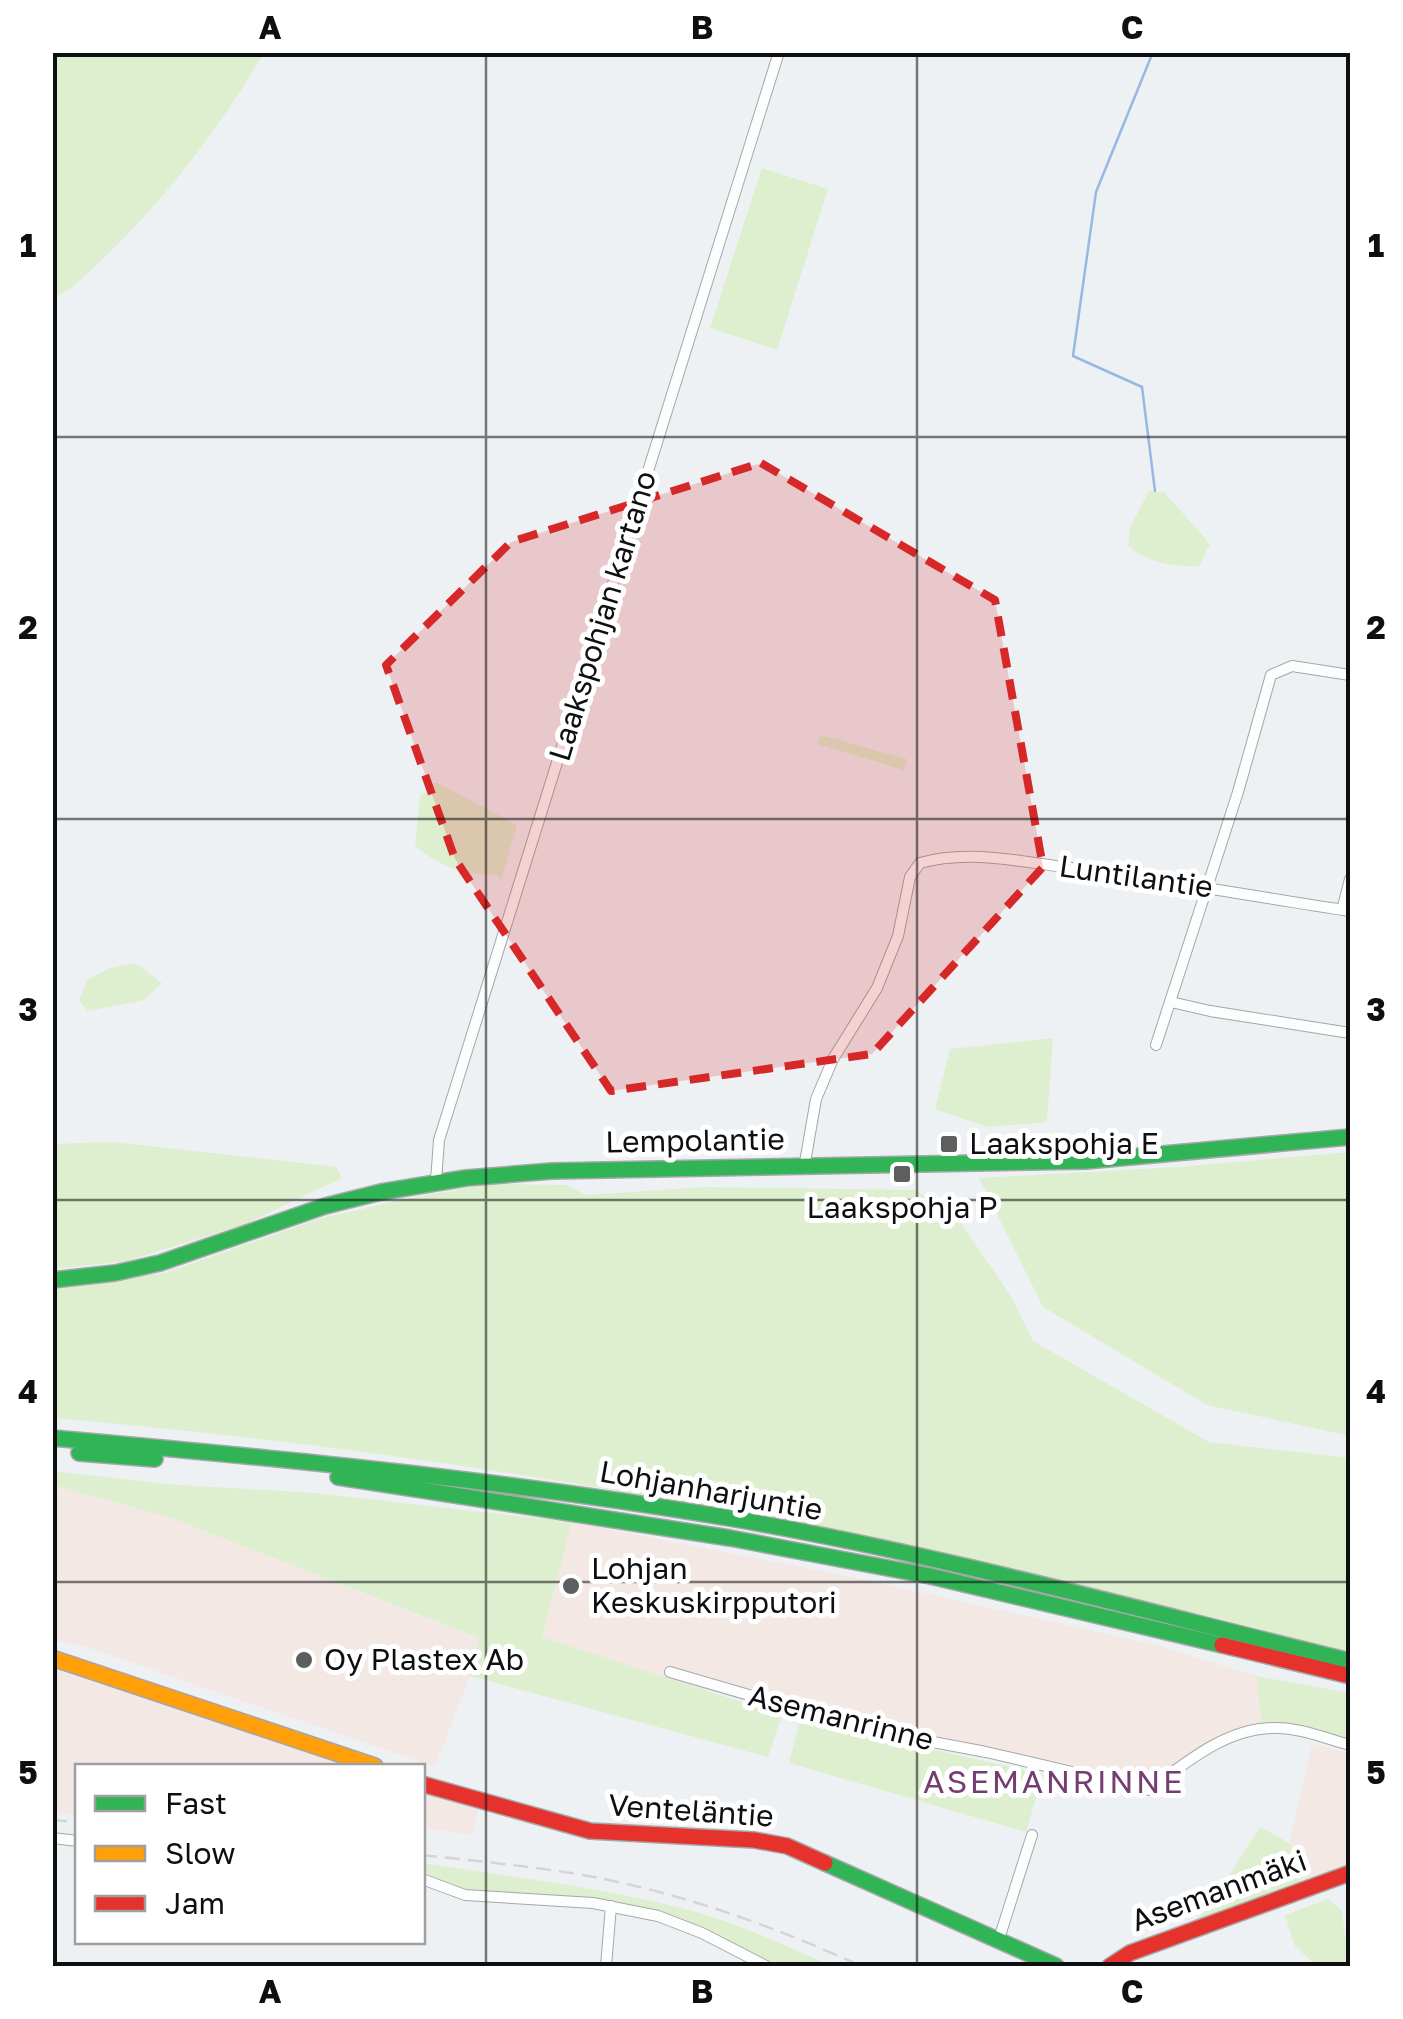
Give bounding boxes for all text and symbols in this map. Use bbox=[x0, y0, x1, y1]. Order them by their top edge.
text: A bbox=[259, 8, 282, 46]
text: B bbox=[691, 8, 713, 46]
text: C bbox=[1121, 8, 1143, 46]
text: 1 bbox=[20, 226, 36, 264]
text: 1 bbox=[1368, 226, 1384, 264]
street label: Laakspohjan kartano bbox=[541, 466, 663, 765]
text: 2 bbox=[18, 608, 38, 646]
text: 2 bbox=[1366, 608, 1386, 646]
street label: Luntilantie bbox=[1057, 847, 1215, 905]
text: 3 bbox=[18, 990, 38, 1028]
text: 3 bbox=[1366, 990, 1386, 1028]
street label: Lempolantie bbox=[605, 1120, 785, 1160]
place label: Laakspohja E bbox=[969, 1125, 1159, 1161]
marker: Laakspohja E bbox=[938, 1133, 960, 1155]
marker: Laakspohja P bbox=[891, 1163, 913, 1185]
place label: Laakspohja P bbox=[806, 1189, 998, 1225]
text: 4 bbox=[18, 1372, 38, 1410]
text: 4 bbox=[1366, 1372, 1386, 1410]
street label: Lohjanharjuntie bbox=[597, 1453, 825, 1527]
place label: Lohjan Keskuskirpputori bbox=[591, 1550, 837, 1620]
marker: Lohjan Keskuskirpputori bbox=[560, 1575, 582, 1597]
place label: Oy Plastex Ab bbox=[324, 1641, 524, 1677]
marker: Oy Plastex Ab bbox=[293, 1649, 315, 1671]
street label: Asemanrinne bbox=[745, 1677, 937, 1757]
text: 5 bbox=[18, 1753, 38, 1791]
text: 5 bbox=[1366, 1753, 1386, 1791]
district label: ASEMANRINNE bbox=[923, 1762, 1185, 1800]
legend bbox=[75, 1764, 425, 1944]
text: Fast bbox=[165, 1785, 227, 1821]
street label: Venteläntie bbox=[607, 1786, 775, 1834]
text: Slow bbox=[165, 1835, 236, 1871]
street label: Asemanmäki bbox=[1126, 1842, 1311, 1938]
text: Jam bbox=[165, 1885, 225, 1921]
text: A bbox=[259, 1972, 282, 2010]
text: B bbox=[691, 1972, 713, 2010]
text: C bbox=[1121, 1972, 1143, 2010]

